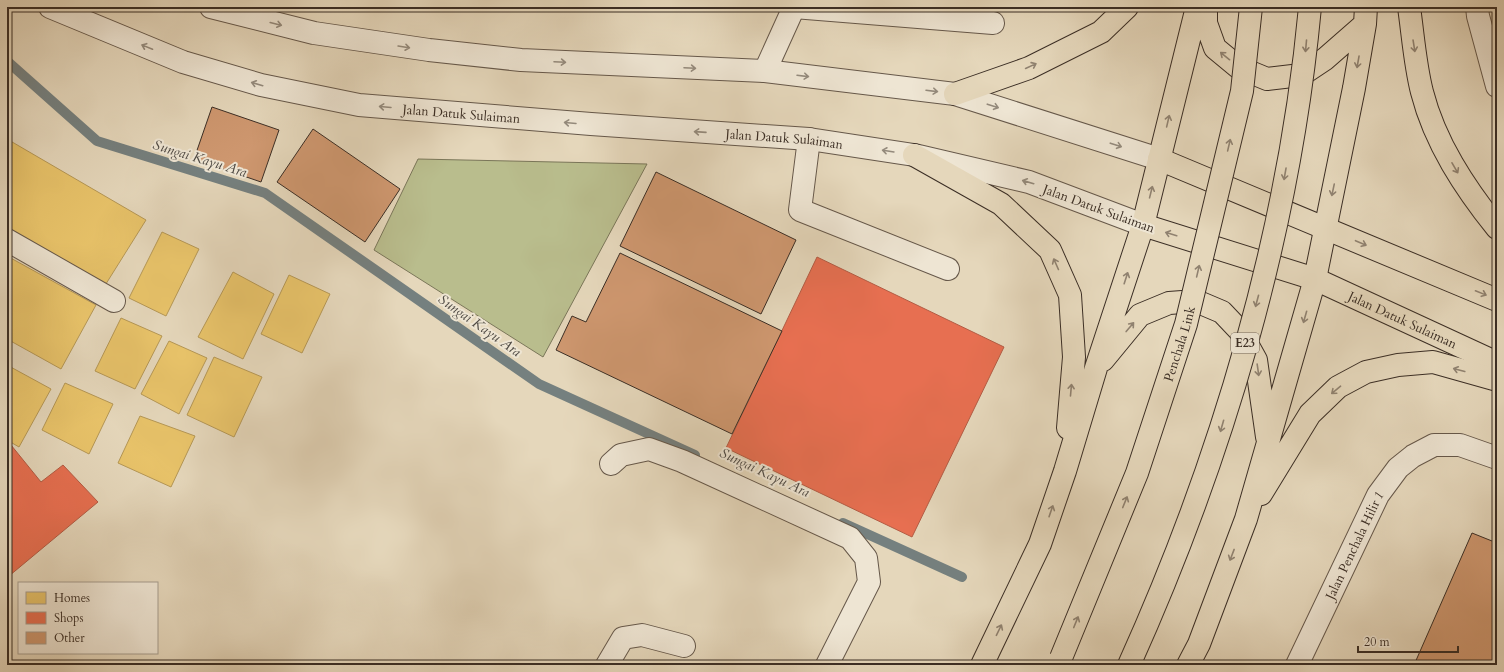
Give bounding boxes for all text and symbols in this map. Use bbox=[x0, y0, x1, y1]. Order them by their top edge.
one-way arrow bbox=[269, 20, 282, 28]
one-way arrow bbox=[1302, 39, 1310, 52]
one-way arrow bbox=[1410, 39, 1418, 52]
one-way arrow bbox=[141, 43, 153, 50]
one-way arrow bbox=[397, 43, 410, 51]
one-way arrow bbox=[1219, 52, 1230, 61]
one-way arrow bbox=[1354, 55, 1362, 68]
one-way arrow bbox=[553, 58, 566, 65]
one-way arrow bbox=[1025, 62, 1037, 69]
one-way arrow bbox=[683, 64, 696, 71]
one-way arrow bbox=[796, 72, 809, 79]
one-way arrow bbox=[251, 80, 264, 87]
one-way arrow bbox=[925, 87, 938, 95]
street label: Jalan Datuk Sulaiman bbox=[400, 100, 521, 128]
one-way arrow bbox=[379, 103, 392, 110]
one-way arrow bbox=[986, 103, 999, 110]
one-way arrow bbox=[1164, 115, 1172, 128]
one-way arrow bbox=[564, 119, 577, 126]
street label: Jalan Datuk Sulaiman bbox=[723, 125, 845, 154]
one-way arrow bbox=[694, 128, 707, 135]
water label: Sungai Kayu Ara bbox=[151, 135, 249, 182]
one-way arrow bbox=[1225, 139, 1233, 152]
one-way arrow bbox=[1110, 142, 1122, 150]
one-way arrow bbox=[882, 147, 895, 155]
one-way arrow bbox=[1451, 162, 1459, 174]
one-way arrow bbox=[1281, 167, 1289, 180]
one-way arrow bbox=[1022, 178, 1035, 185]
street label: Jalan Datuk Sulaiman bbox=[1038, 180, 1158, 238]
one-way arrow bbox=[1328, 183, 1336, 196]
one-way arrow bbox=[1148, 186, 1156, 199]
one-way arrow bbox=[1165, 230, 1178, 237]
one-way arrow bbox=[1354, 239, 1366, 247]
one-way arrow bbox=[1052, 258, 1059, 270]
one-way arrow bbox=[1195, 265, 1203, 278]
one-way arrow bbox=[1123, 272, 1130, 285]
street label: Jalan Datuk Sulaiman bbox=[1343, 287, 1460, 354]
water label: Sungai Kayu Ara bbox=[434, 290, 525, 361]
one-way arrow bbox=[1474, 290, 1486, 298]
one-way arrow bbox=[1253, 294, 1260, 307]
street label: Penchala Link bbox=[1160, 304, 1200, 384]
one-way arrow bbox=[1301, 310, 1308, 323]
one-way arrow bbox=[1125, 322, 1134, 333]
road number: E23 bbox=[1231, 333, 1259, 353]
one-way arrow bbox=[1254, 363, 1262, 376]
one-way arrow bbox=[1453, 365, 1466, 373]
one-way arrow bbox=[1068, 384, 1075, 397]
one-way arrow bbox=[1331, 385, 1342, 394]
one-way arrow bbox=[1218, 419, 1225, 432]
water label: Sungai Kayu Ara bbox=[717, 443, 813, 502]
street label: Jalan Penchala Hilir 1 bbox=[1321, 487, 1388, 604]
one-way arrow bbox=[1122, 496, 1130, 508]
one-way arrow bbox=[1048, 505, 1055, 518]
one-way arrow bbox=[1228, 549, 1236, 561]
legend bbox=[18, 582, 158, 654]
text: Homes bbox=[54, 590, 90, 606]
text: Shops bbox=[54, 610, 83, 626]
one-way arrow bbox=[1072, 616, 1080, 628]
one-way arrow bbox=[996, 624, 1003, 636]
scale bar bbox=[1358, 628, 1458, 654]
text: Other bbox=[54, 630, 85, 646]
text: 20 m bbox=[1364, 634, 1391, 650]

